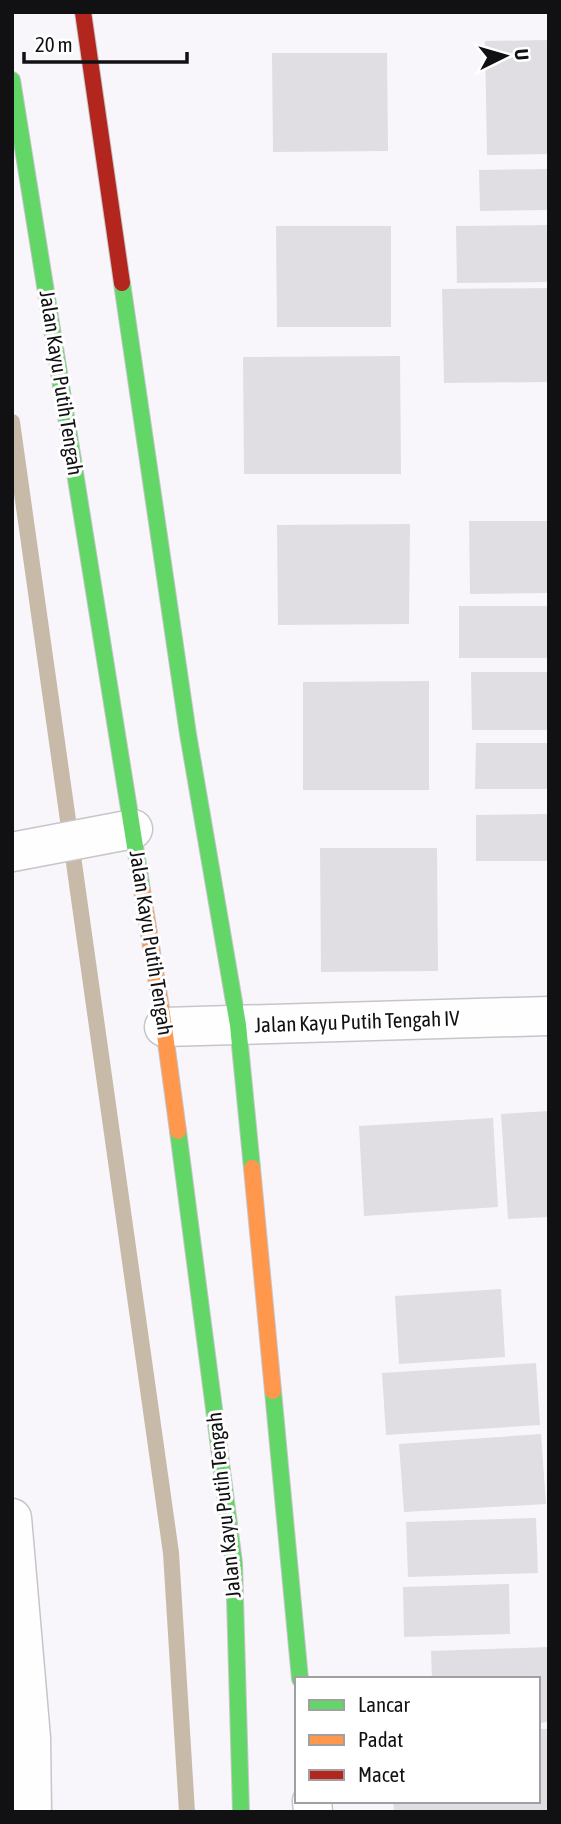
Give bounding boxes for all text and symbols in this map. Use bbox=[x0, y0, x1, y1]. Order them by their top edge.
scale bar bbox=[24, 21, 187, 65]
north arrow bbox=[470, 21, 540, 91]
text: 20 m bbox=[35, 32, 73, 56]
text: U bbox=[510, 48, 533, 61]
street label: Jalan Kayu Putih Tengah bbox=[36, 289, 88, 477]
street label: Jalan Kayu Putih Tengah bbox=[126, 849, 178, 1037]
street label: Jalan Kayu Putih Tengah IV bbox=[254, 1005, 461, 1037]
street label: Jalan Kayu Putih Tengah bbox=[201, 1411, 245, 1599]
legend bbox=[295, 1677, 540, 1803]
text: Lancar bbox=[358, 1692, 411, 1716]
text: Padat bbox=[358, 1727, 403, 1751]
text: Macet bbox=[358, 1762, 405, 1786]

